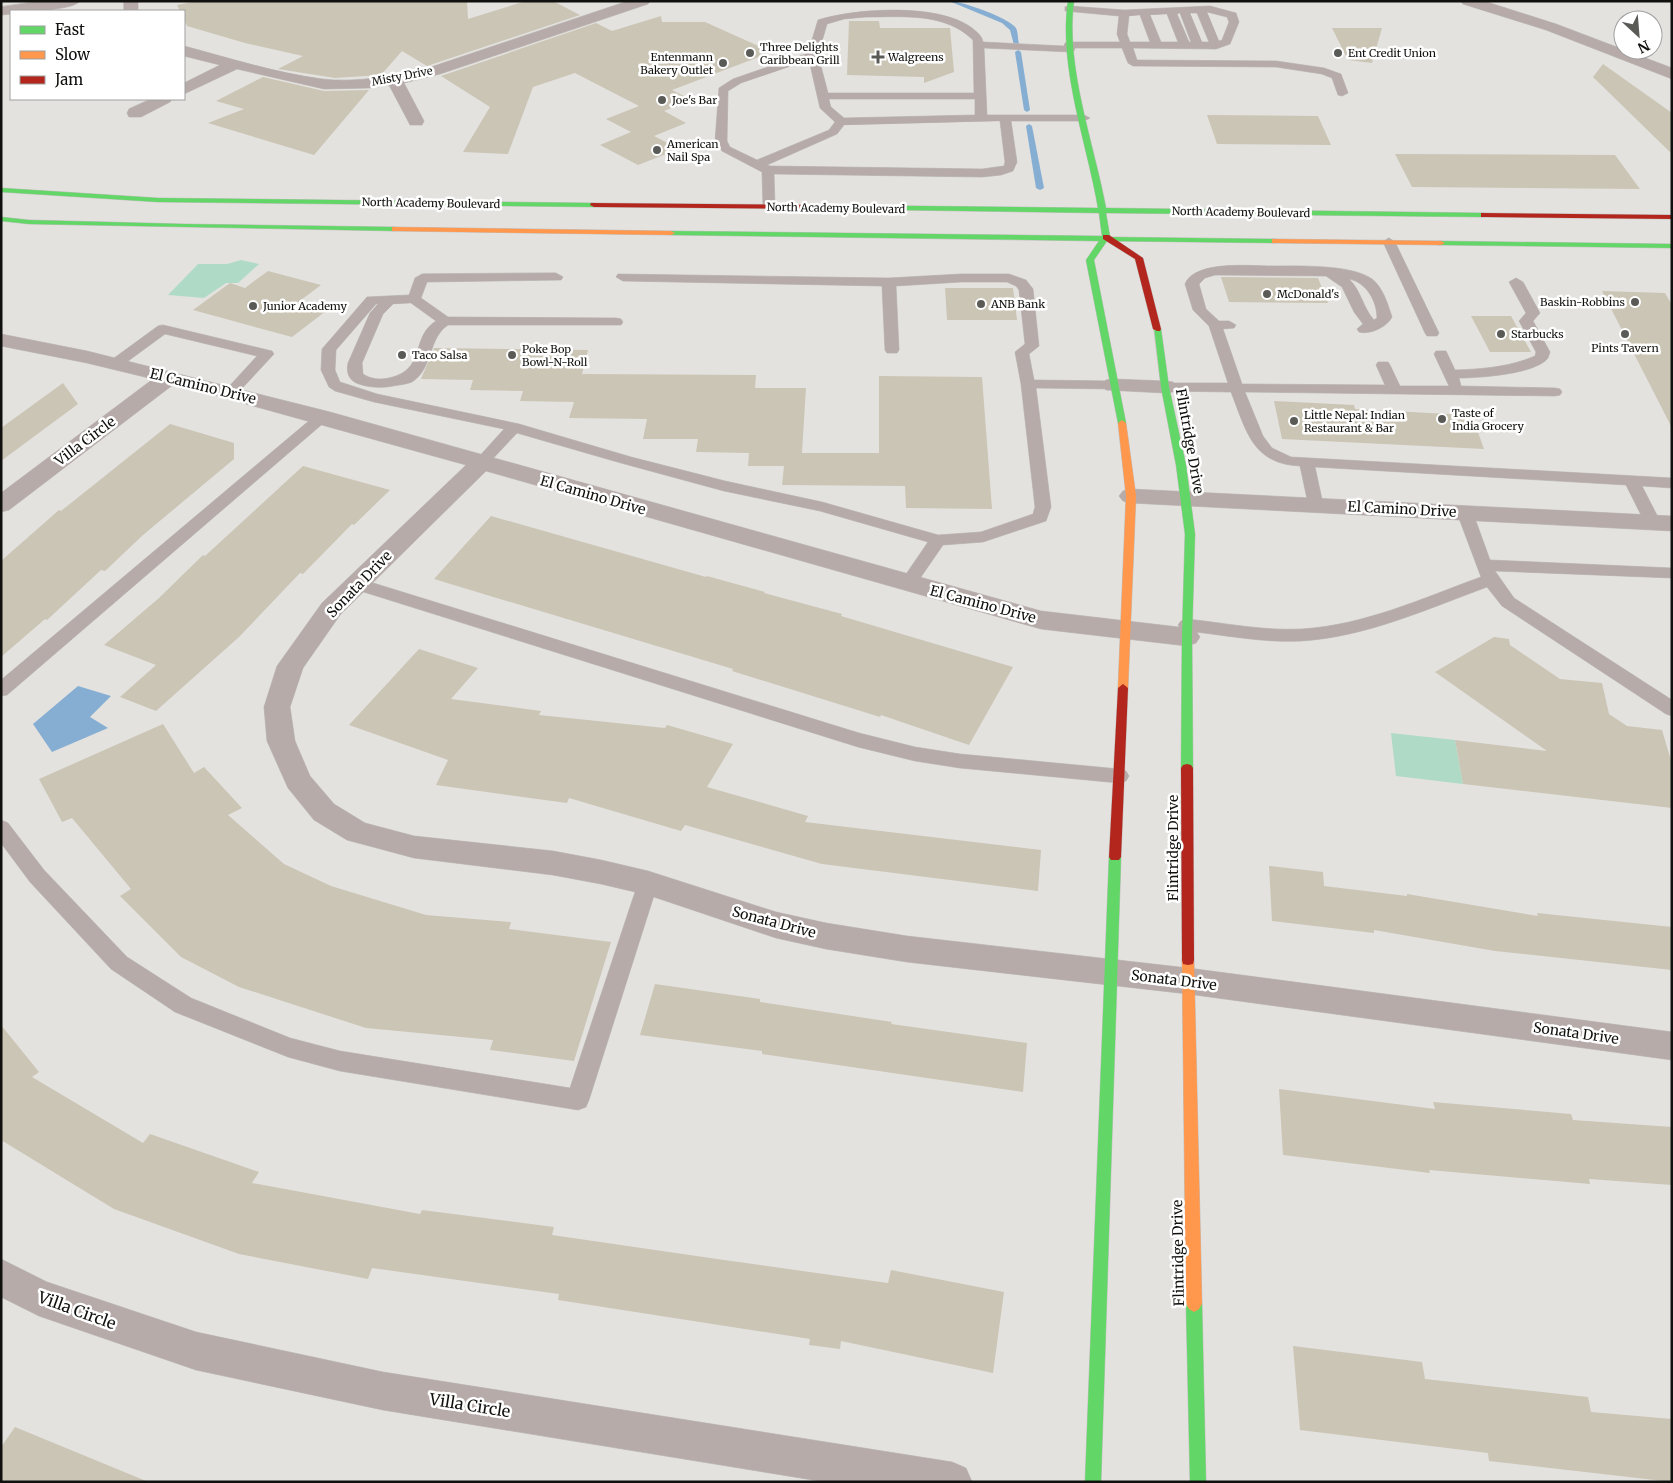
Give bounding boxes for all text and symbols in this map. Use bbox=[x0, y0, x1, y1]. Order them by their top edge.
legend bbox=[10, 10, 185, 100]
north arrow bbox=[1613, 10, 1663, 60]
text: Fast bbox=[55, 20, 85, 39]
text: N bbox=[1635, 36, 1653, 57]
place label: Three Delights Caribbean Grill bbox=[760, 40, 840, 67]
text: Slow bbox=[55, 45, 90, 64]
place label: Ent Credit Union bbox=[1348, 46, 1437, 60]
marker: Three Delights Caribbean Grill bbox=[744, 47, 756, 59]
marker: Ent Credit Union bbox=[1332, 47, 1344, 59]
place label: Entenmann Bakery Outlet bbox=[640, 50, 714, 77]
place label: Walgreens bbox=[887, 50, 944, 64]
marker: Walgreens bbox=[872, 51, 884, 63]
marker: Entenmann Bakery Outlet bbox=[717, 57, 729, 69]
street label: Misty Drive bbox=[370, 63, 434, 89]
text: Jam bbox=[54, 70, 83, 89]
place label: Joe's Bar bbox=[671, 93, 717, 107]
marker: Joe's Bar bbox=[656, 94, 668, 106]
place label: American Nail Spa bbox=[666, 137, 719, 164]
marker: American Nail Spa bbox=[651, 144, 663, 156]
street label: North Academy Boulevard bbox=[362, 195, 501, 211]
street label: North Academy Boulevard bbox=[767, 200, 906, 216]
street label: North Academy Boulevard bbox=[1172, 204, 1311, 220]
place label: McDonald's bbox=[1277, 287, 1339, 301]
marker: McDonald's bbox=[1261, 288, 1273, 300]
place label: Baskin-Robbins bbox=[1540, 295, 1625, 309]
marker: Baskin-Robbins bbox=[1629, 296, 1641, 308]
place label: ANB Bank bbox=[990, 297, 1045, 311]
marker: ANB Bank bbox=[975, 298, 987, 310]
place label: Junior Academy bbox=[262, 299, 347, 313]
marker: Junior Academy bbox=[247, 300, 259, 312]
place label: Starbucks bbox=[1511, 327, 1564, 341]
marker: Starbucks bbox=[1495, 328, 1507, 340]
marker: Pints Tavern bbox=[1619, 328, 1631, 340]
place label: Pints Tavern bbox=[1591, 341, 1659, 355]
place label: Poke Bop Bowl-N-Roll bbox=[522, 342, 588, 369]
place label: Taco Salsa bbox=[412, 348, 468, 362]
marker: Taco Salsa bbox=[396, 349, 408, 361]
marker: Poke Bop Bowl-N-Roll bbox=[506, 349, 518, 361]
street label: El Camino Drive bbox=[148, 364, 258, 408]
street label: Flintridge Drive bbox=[1172, 387, 1208, 495]
place label: Taste of India Grocery bbox=[1452, 406, 1524, 433]
place label: Little Nepal: Indian Restaurant & Bar bbox=[1304, 408, 1406, 435]
street label: Villa Circle bbox=[50, 412, 119, 470]
marker: Taste of India Grocery bbox=[1436, 413, 1448, 425]
marker: Little Nepal: Indian Restaurant & Bar bbox=[1288, 415, 1300, 427]
street label: El Camino Drive bbox=[538, 471, 648, 519]
street label: El Camino Drive bbox=[1347, 497, 1457, 521]
street label: Sonata Drive bbox=[323, 547, 395, 621]
street label: El Camino Drive bbox=[928, 581, 1038, 627]
street label: Flintridge Drive bbox=[1164, 795, 1182, 901]
street label: Sonata Drive bbox=[730, 902, 818, 942]
street label: Sonata Drive bbox=[1130, 966, 1218, 994]
street label: Sonata Drive bbox=[1532, 1018, 1620, 1048]
street label: Flintridge Drive bbox=[1168, 1200, 1188, 1306]
street label: Villa Circle bbox=[34, 1286, 119, 1333]
street label: Villa Circle bbox=[427, 1389, 512, 1421]

